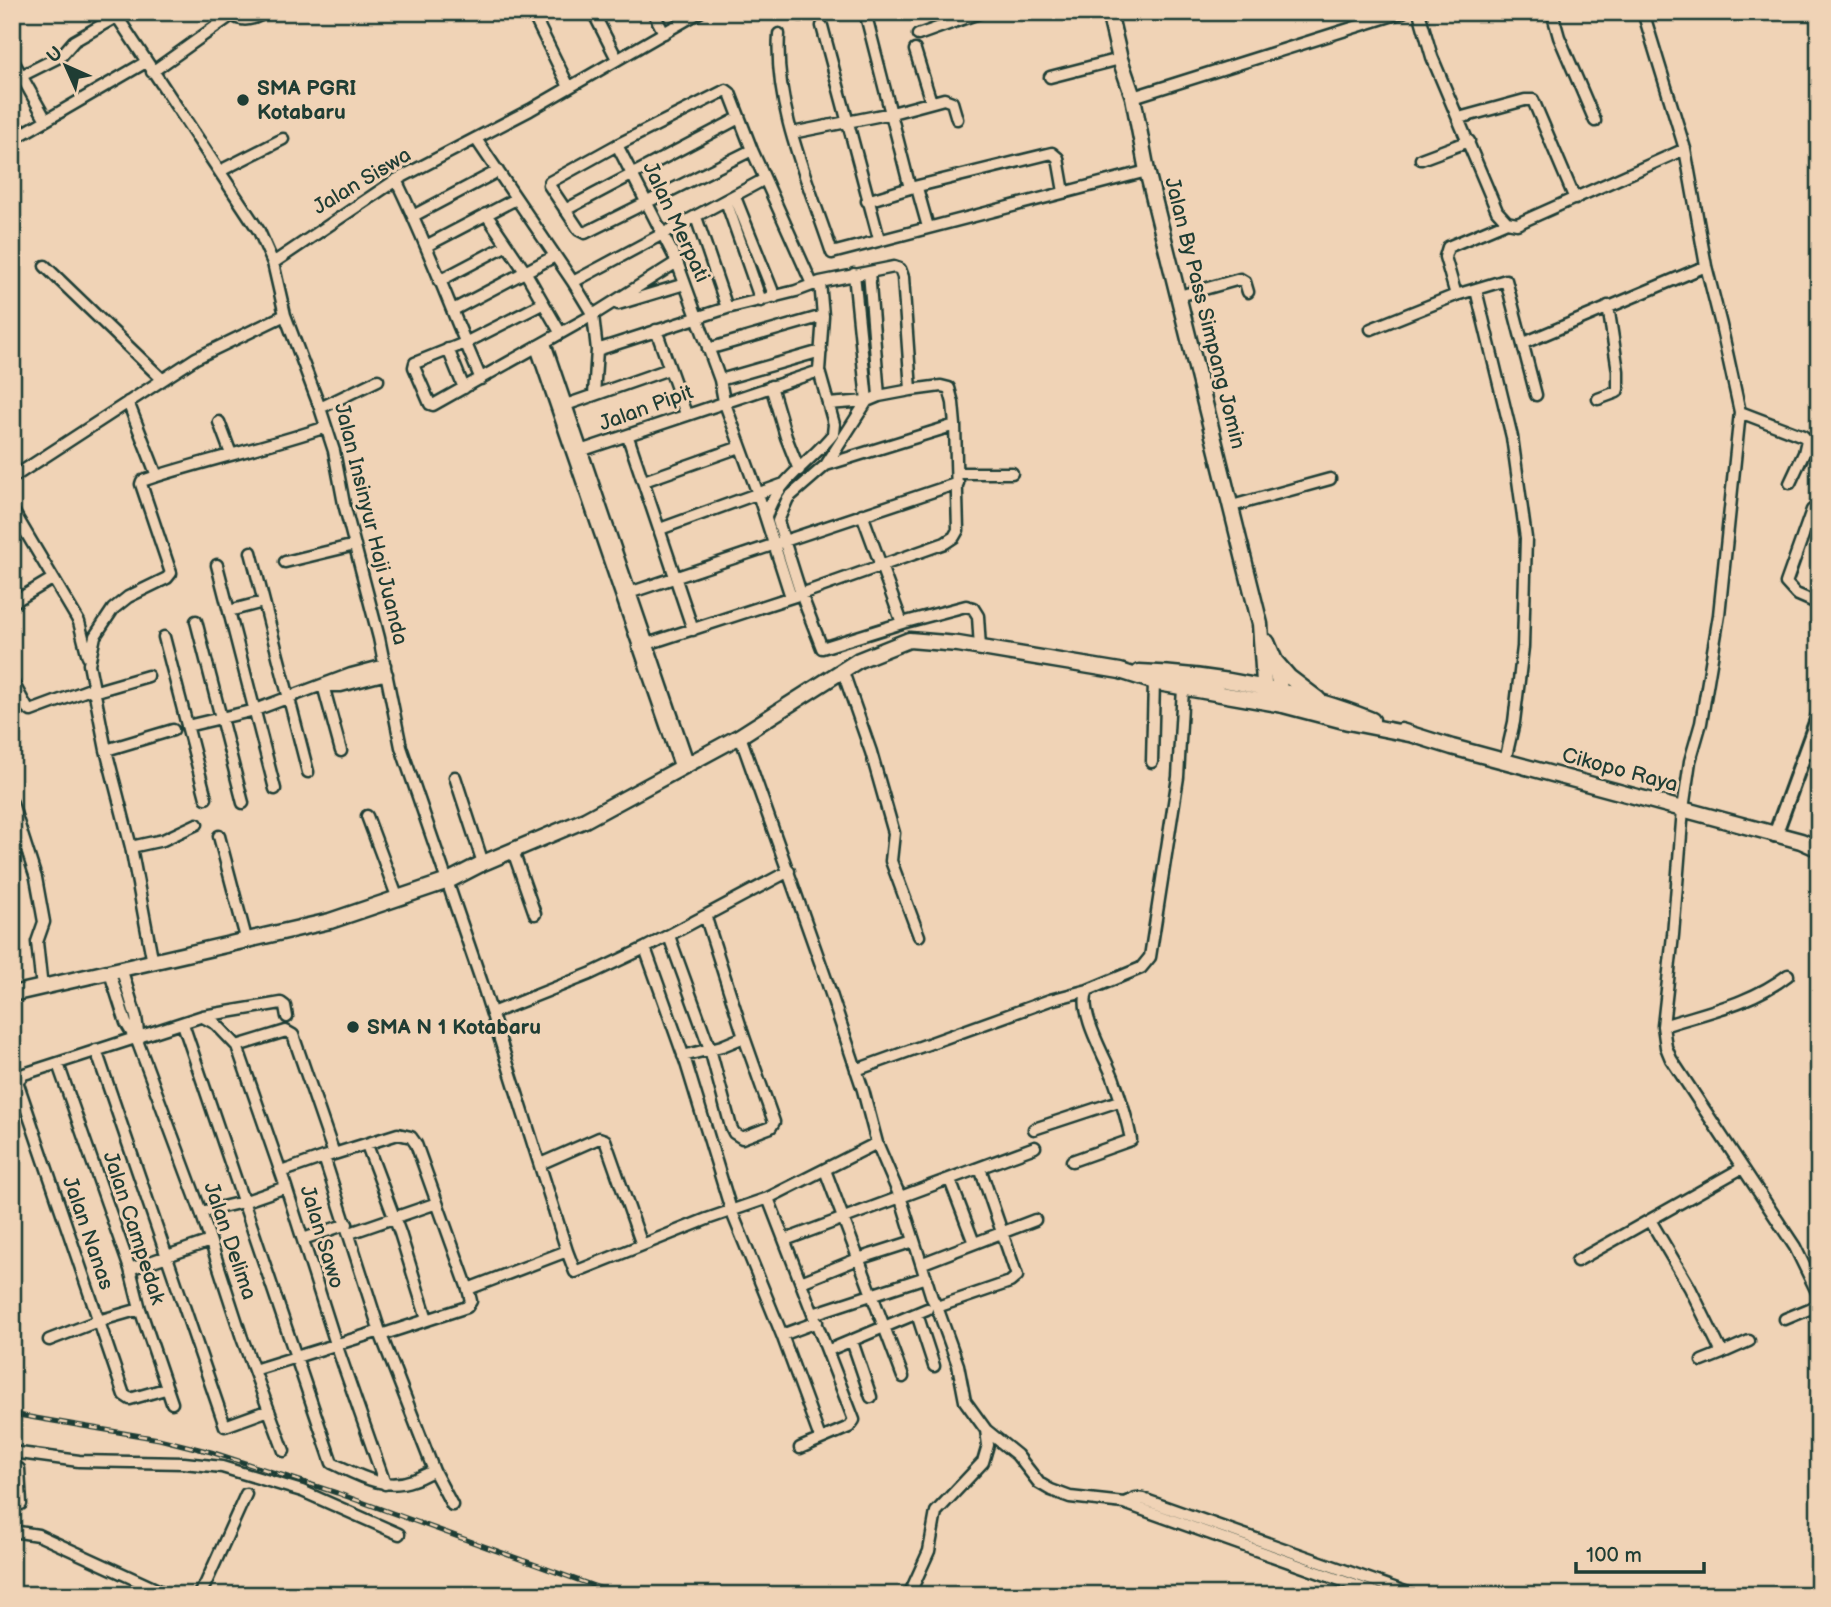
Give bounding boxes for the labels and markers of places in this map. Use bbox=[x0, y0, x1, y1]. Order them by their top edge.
place label: SMA PGRI Kotabaru bbox=[257, 76, 356, 125]
marker: SMA PGRI Kotabaru bbox=[235, 92, 251, 108]
place label: SMA N 1 Kotabaru bbox=[367, 1015, 541, 1040]
marker: SMA N 1 Kotabaru bbox=[345, 1019, 361, 1035]

